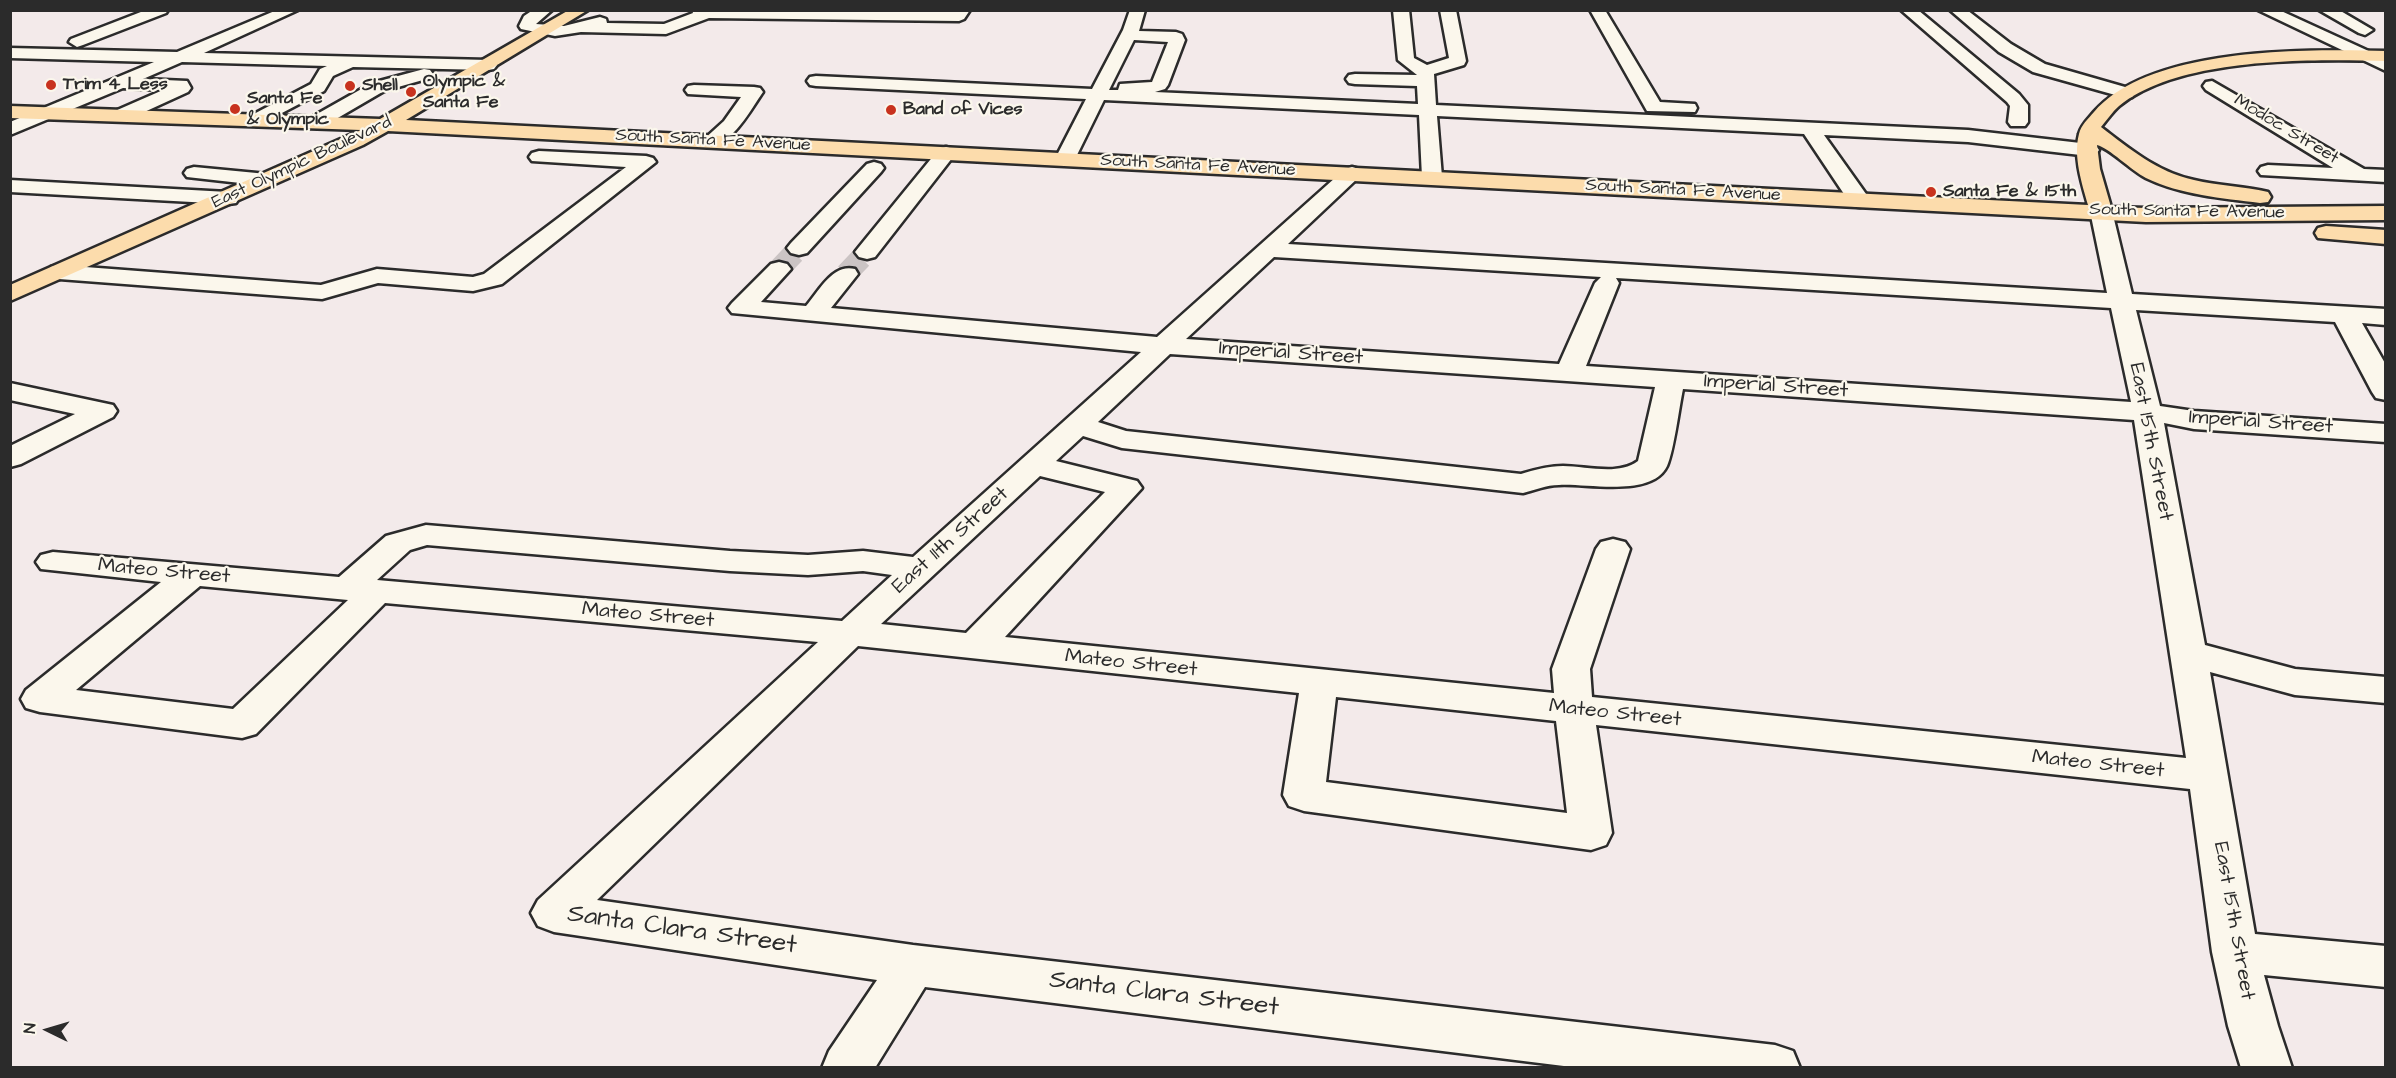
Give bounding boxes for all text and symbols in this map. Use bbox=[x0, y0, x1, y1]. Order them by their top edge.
place label: Olympic & Santa Fe bbox=[423, 71, 505, 113]
place label: Trim 4 Less bbox=[63, 74, 168, 96]
place label: Shell bbox=[362, 75, 398, 97]
marker: Trim 4 Less bbox=[44, 78, 58, 92]
marker: Shell bbox=[343, 79, 357, 93]
marker: Olympic & Santa Fe bbox=[404, 85, 418, 99]
place label: Santa Fe & Olympic bbox=[247, 88, 329, 130]
street label: Modoc Street bbox=[2230, 90, 2342, 170]
place label: Band of Vices bbox=[903, 99, 1023, 121]
marker: Santa Fe & Olympic bbox=[228, 102, 242, 116]
marker: Band of Vices bbox=[884, 103, 898, 117]
street label: East Olympic Boulevard bbox=[209, 112, 395, 214]
street label: South Santa Fe Avenue bbox=[615, 125, 811, 157]
street label: South Santa Fe Avenue bbox=[1100, 150, 1296, 182]
street label: South Santa Fe Avenue bbox=[1585, 175, 1781, 207]
place label: Santa Fe & 15th bbox=[1943, 181, 2076, 203]
marker: Santa Fe & 15th bbox=[1924, 185, 1938, 199]
street label: South Santa Fe Avenue bbox=[2089, 199, 2285, 225]
street label: Imperial Street bbox=[1218, 336, 1364, 372]
street label: East 15th Street bbox=[2122, 361, 2178, 523]
street label: Imperial Street bbox=[1703, 369, 1849, 405]
street label: Imperial Street bbox=[2188, 405, 2334, 441]
street label: East 11th Street bbox=[888, 482, 1014, 600]
street label: Mateo Street bbox=[97, 554, 231, 590]
street label: Mateo Street bbox=[581, 598, 715, 634]
street label: Mateo Street bbox=[1064, 645, 1198, 683]
street label: Mateo Street bbox=[1548, 695, 1682, 733]
street label: Mateo Street bbox=[2031, 746, 2165, 784]
street label: East 15th Street bbox=[2207, 840, 2259, 1002]
street label: Santa Clara Street bbox=[565, 899, 799, 963]
street label: Santa Clara Street bbox=[1047, 965, 1281, 1025]
north arrow bbox=[18, 1000, 78, 1060]
text: N bbox=[19, 1022, 41, 1034]

